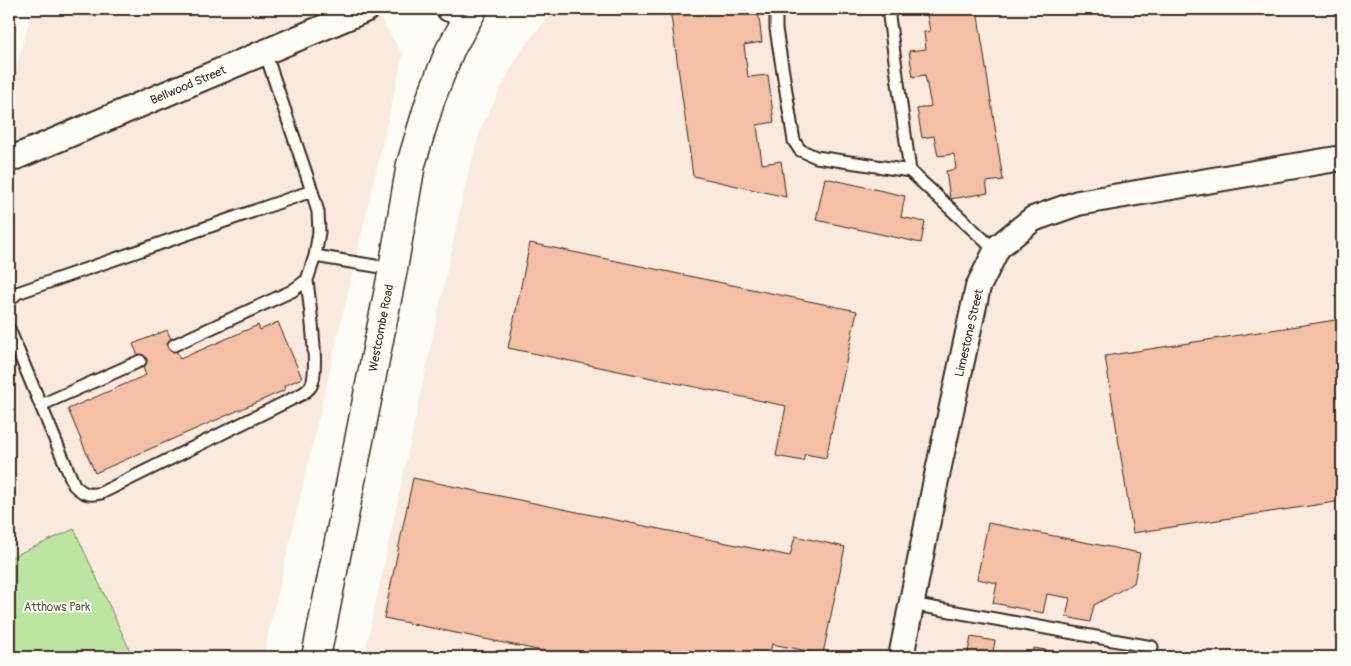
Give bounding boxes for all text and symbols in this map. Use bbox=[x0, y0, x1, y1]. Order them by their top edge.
street label: Bellwood Street bbox=[148, 63, 228, 108]
street label: Westcombe Road bbox=[366, 283, 397, 373]
street label: Limestone Street bbox=[952, 288, 987, 378]
park label: Atthows Park bbox=[24, 600, 90, 615]

